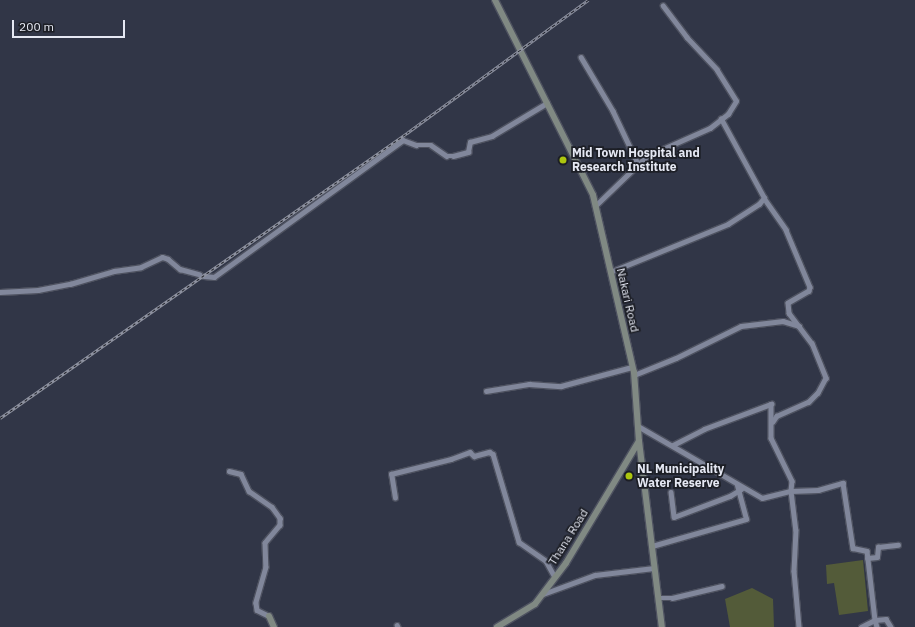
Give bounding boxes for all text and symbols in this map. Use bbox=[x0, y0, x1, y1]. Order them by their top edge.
scale bar bbox=[14, 12, 127, 38]
text: 200 m bbox=[19, 19, 54, 34]
place label: Mid Town Hospital and Research Institute bbox=[572, 146, 700, 174]
marker: Mid Town Hospital and Research Institute bbox=[557, 154, 569, 166]
street label: Nakari Road bbox=[614, 267, 642, 333]
place label: NL Municipality Water Reserve bbox=[637, 462, 724, 490]
marker: NL Municipality Water Reserve bbox=[624, 471, 634, 481]
street label: Thana Road bbox=[545, 506, 591, 568]

